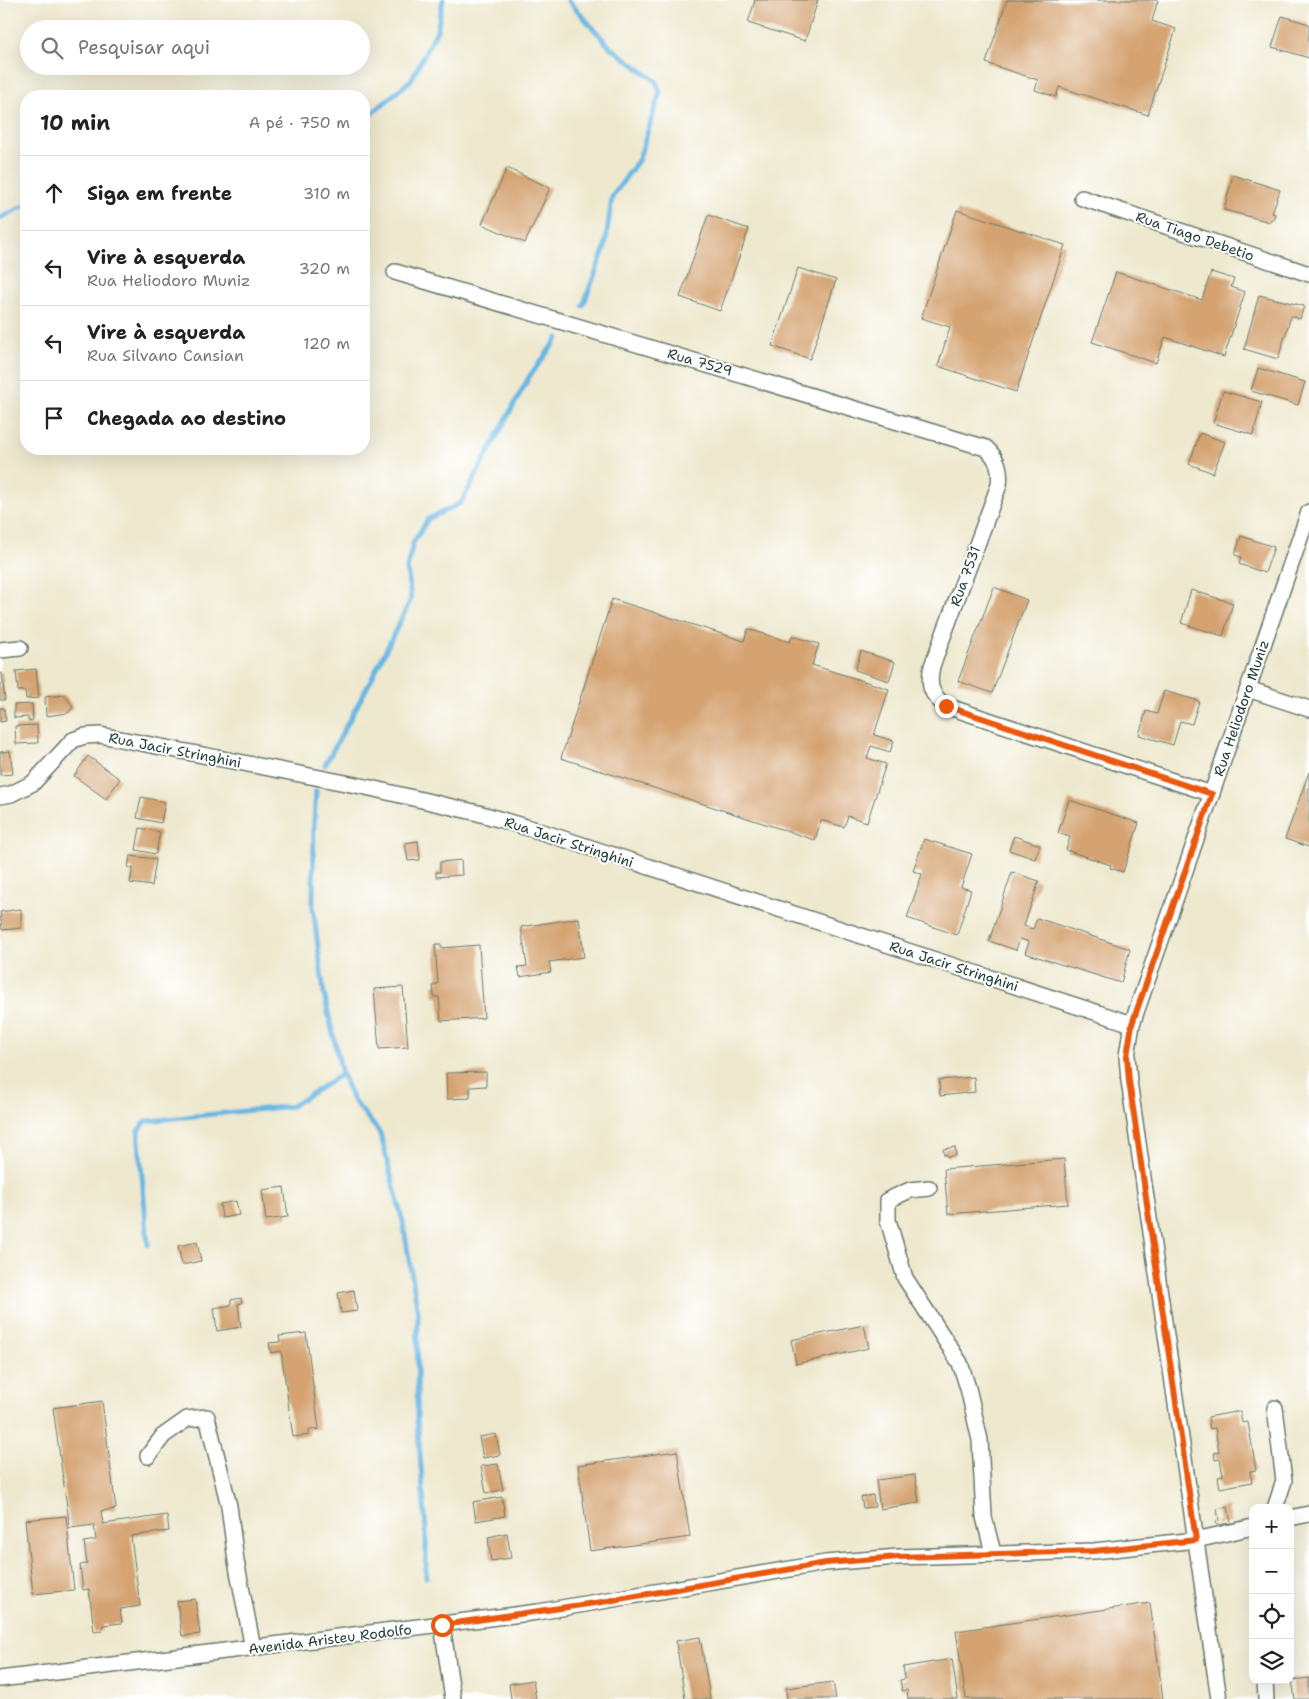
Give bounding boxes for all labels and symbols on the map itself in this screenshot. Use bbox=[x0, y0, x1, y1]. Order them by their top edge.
street label: Rua Tiago Debetio bbox=[1133, 207, 1257, 265]
street label: Rua 7529 bbox=[665, 344, 735, 380]
street label: Rua 7531 bbox=[946, 543, 984, 609]
street label: Rua Heliodoro Muniz bbox=[1209, 637, 1273, 779]
route end bbox=[935, 695, 958, 718]
street label: Rua Jacir Stringhini bbox=[107, 728, 243, 772]
street label: Rua Jacir Stringhini bbox=[502, 813, 636, 871]
street label: Rua Jacir Stringhini bbox=[887, 937, 1021, 995]
route start bbox=[431, 1614, 454, 1637]
street label: Avenida Aristeu Rodolfo bbox=[247, 1620, 413, 1658]

